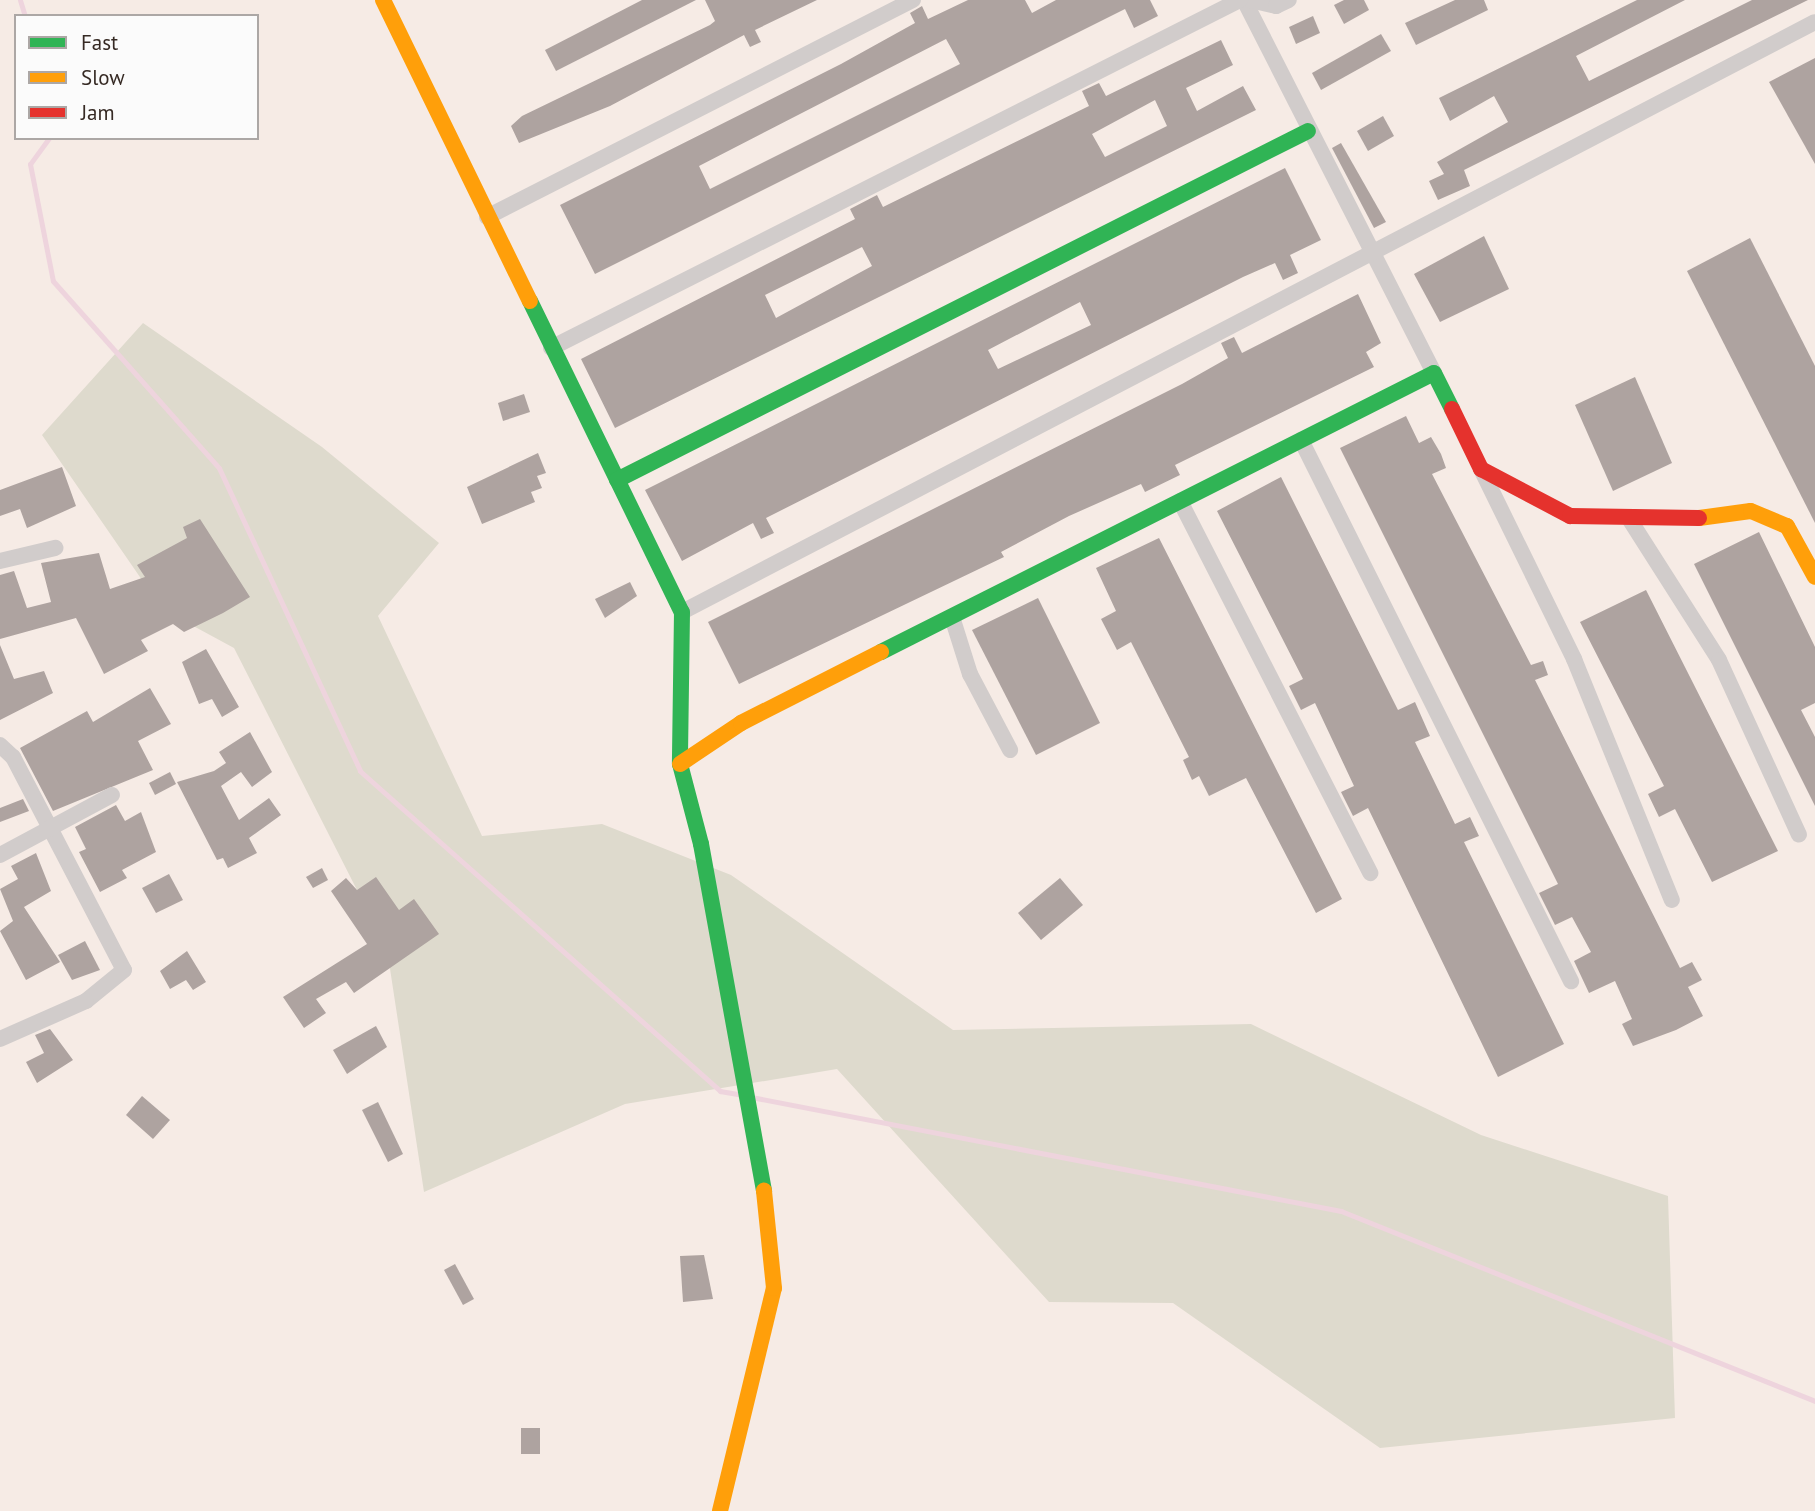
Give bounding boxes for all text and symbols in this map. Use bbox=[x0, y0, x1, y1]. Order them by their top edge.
legend bbox=[14, 14, 259, 140]
text: Fast bbox=[81, 29, 118, 56]
text: Slow bbox=[81, 64, 125, 91]
text: Jam bbox=[81, 99, 115, 126]

